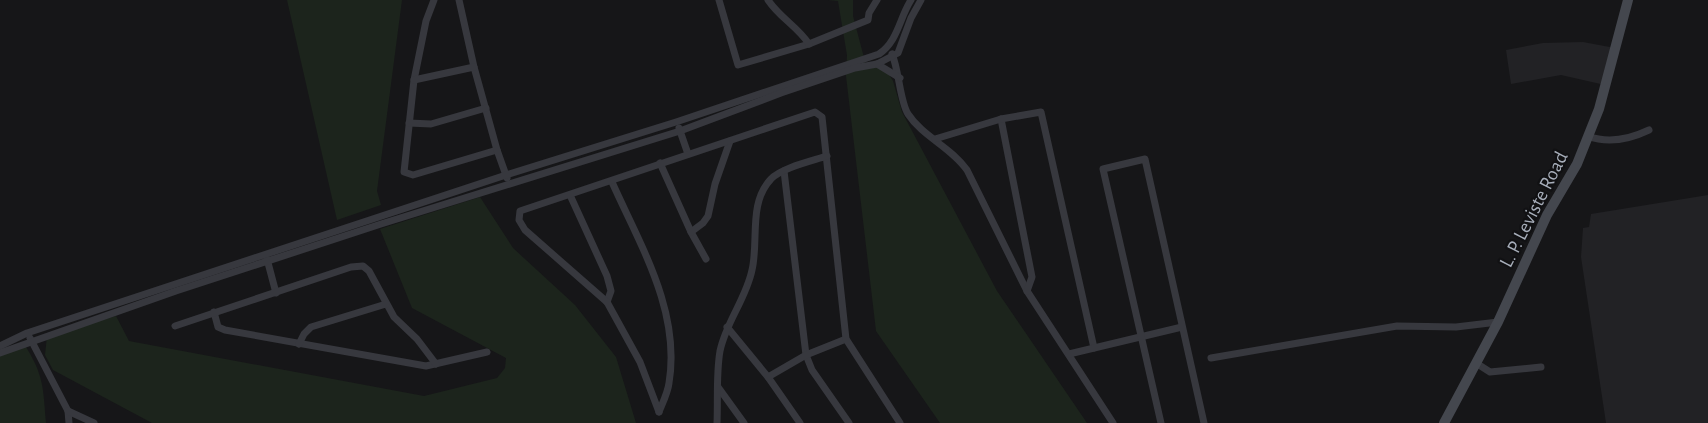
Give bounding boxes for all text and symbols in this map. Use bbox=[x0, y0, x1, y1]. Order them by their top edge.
street label: L. P. Leviste Road bbox=[1496, 148, 1572, 271]

